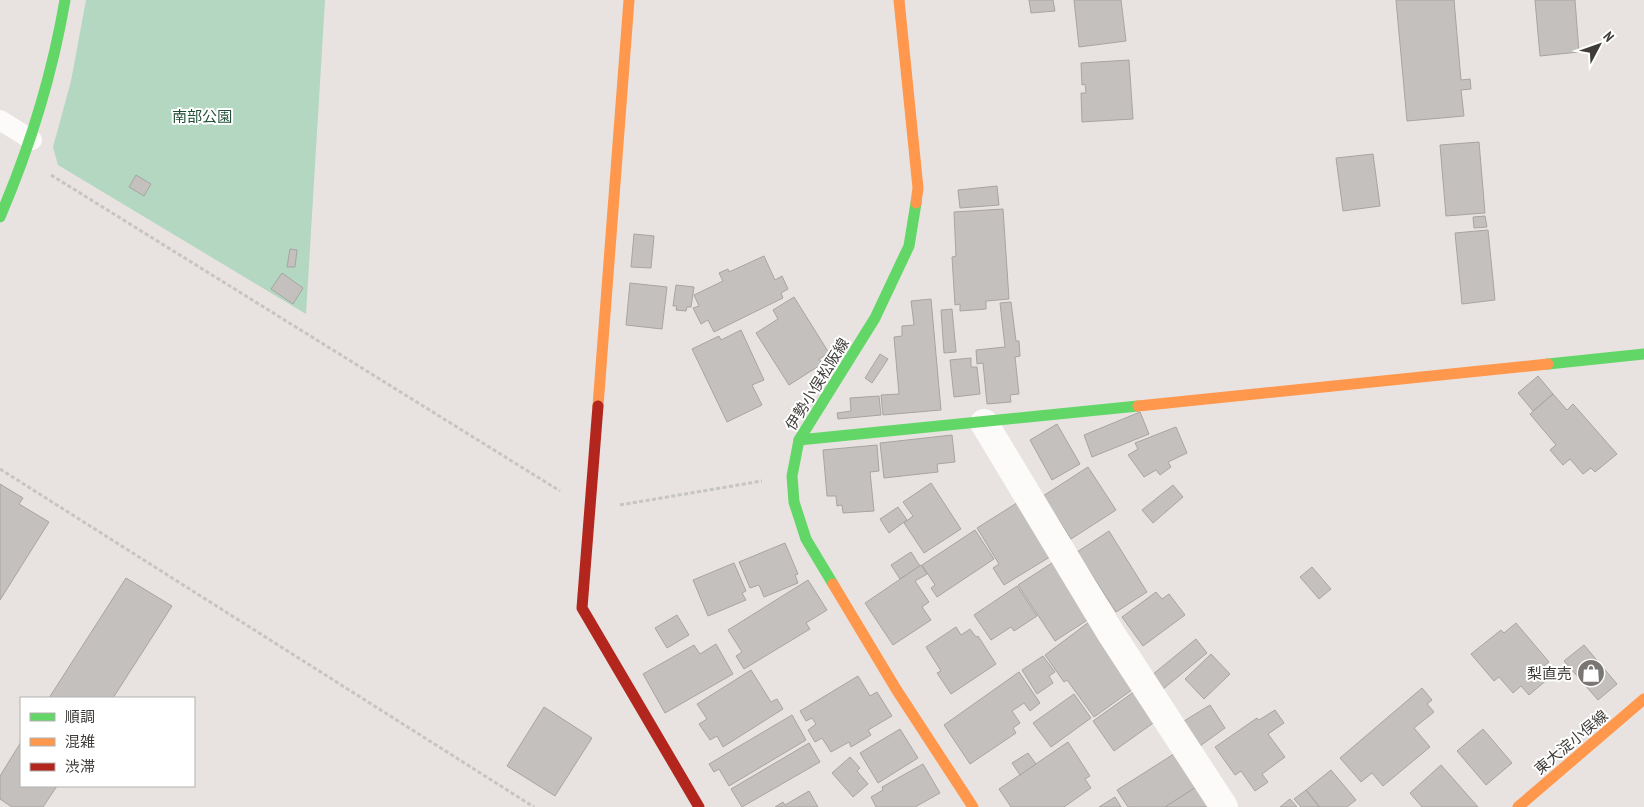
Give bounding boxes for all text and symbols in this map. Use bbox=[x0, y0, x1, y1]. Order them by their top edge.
north arrow bbox=[1574, 20, 1624, 70]
text: N bbox=[1600, 28, 1618, 45]
park label: 南部公園 bbox=[172, 107, 232, 126]
street label: 伊勢小俣松阪線 bbox=[781, 334, 853, 434]
shop icon: 梨直売 bbox=[1576, 658, 1606, 688]
place label: 梨直売 bbox=[1527, 664, 1572, 683]
legend bbox=[20, 697, 195, 787]
street label: 東大淀小俣線 bbox=[1530, 706, 1612, 778]
text: 順調 bbox=[65, 707, 95, 726]
text: 混雑 bbox=[65, 732, 95, 751]
text: 渋滞 bbox=[65, 757, 95, 776]

